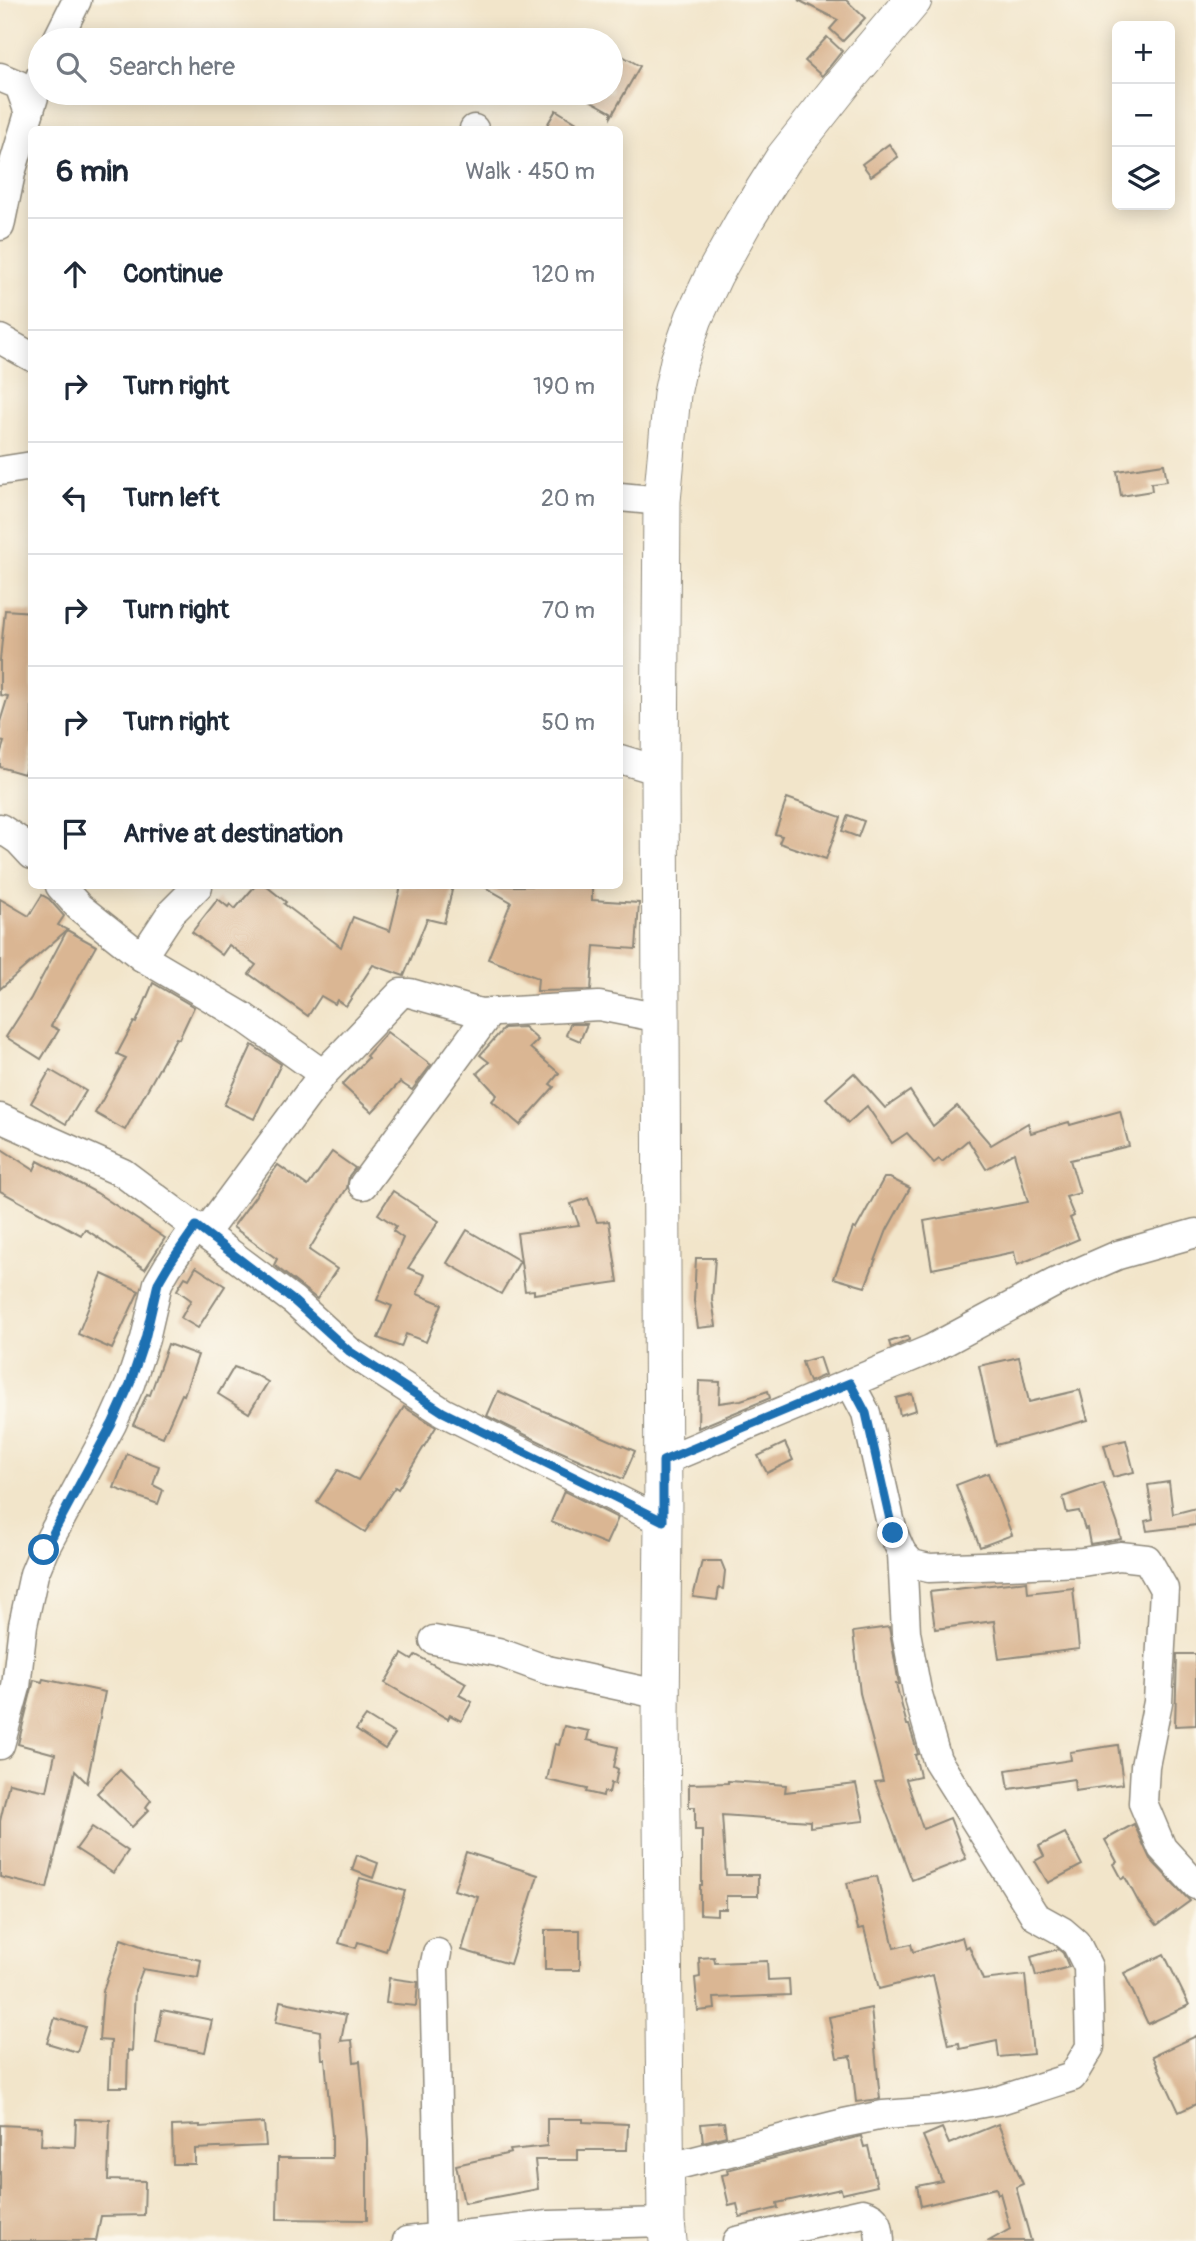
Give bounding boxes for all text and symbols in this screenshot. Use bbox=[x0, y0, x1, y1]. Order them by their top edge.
map controls bbox=[1112, 21, 1175, 210]
button: + bbox=[1112, 21, 1175, 84]
search box bbox=[28, 28, 623, 105]
icon: search bbox=[52, 48, 90, 86]
text: Search here bbox=[108, 51, 235, 83]
button: − bbox=[1112, 84, 1175, 147]
button: layers bbox=[1112, 147, 1175, 210]
text: 6 min bbox=[56, 153, 129, 190]
text: Walk · 450 m bbox=[465, 157, 595, 186]
icon: ahead bbox=[56, 255, 94, 293]
text: Continue bbox=[123, 258, 223, 290]
text: 120 m bbox=[532, 260, 595, 289]
icon: right bbox=[56, 367, 94, 405]
text: Turn right bbox=[123, 370, 229, 402]
text: 190 m bbox=[533, 372, 595, 401]
icon: left bbox=[56, 479, 94, 517]
text: Turn left bbox=[123, 482, 219, 514]
text: 20 m bbox=[541, 484, 595, 513]
icon: right bbox=[56, 591, 94, 629]
text: Turn right bbox=[123, 594, 229, 626]
text: 70 m bbox=[542, 596, 595, 625]
icon: right bbox=[56, 703, 94, 741]
text: Turn right bbox=[123, 706, 229, 738]
text: 50 m bbox=[541, 708, 595, 737]
icon: arrive bbox=[56, 815, 94, 853]
text: Arrive at destination bbox=[123, 818, 343, 850]
route end bbox=[877, 1517, 908, 1548]
route start bbox=[28, 1534, 59, 1565]

